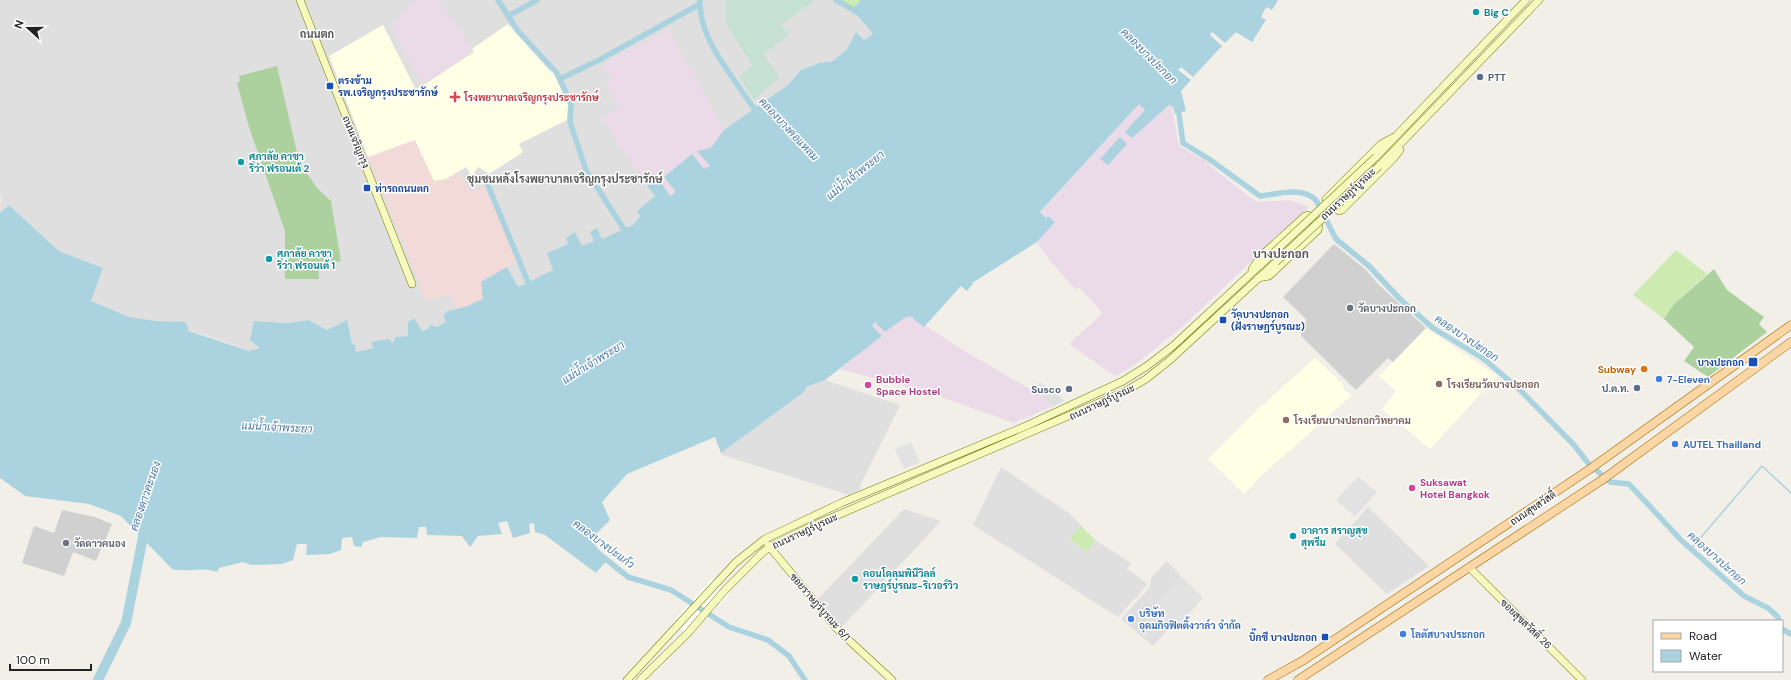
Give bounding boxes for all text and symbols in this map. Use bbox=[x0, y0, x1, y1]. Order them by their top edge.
place label: Big C bbox=[1484, 6, 1509, 19]
marker: Big C bbox=[1471, 7, 1481, 17]
north arrow bbox=[8, 8, 48, 48]
text: N bbox=[11, 18, 27, 31]
water label: คลองบางปะกอก bbox=[1118, 25, 1180, 87]
district label: ถนนตก bbox=[300, 27, 334, 41]
place label: PTT bbox=[1488, 71, 1506, 84]
marker: PTT bbox=[1475, 72, 1485, 82]
place label: ตรงข้าม รพ.เจริญกรุงประชารักษ์ bbox=[338, 74, 439, 100]
marker: ตรงข้าม รพ.เจริญกรุงประชารักษ์ bbox=[325, 81, 335, 91]
place label: โรงพยาบาลเจริญกรุงประชารักษ์ bbox=[463, 89, 600, 105]
marker: โรงพยาบาลเจริญกรุงประชารักษ์ bbox=[449, 91, 461, 103]
water label: คลองบางคอแหลม bbox=[756, 94, 822, 164]
street label: ถนนเจริญกรุง bbox=[339, 114, 372, 171]
water label: แม่น้ำเจ้าพระยา bbox=[820, 144, 887, 203]
place label: ศุภาลัย คาซา ริว่า ฟรอนเต้ 2 bbox=[248, 150, 310, 175]
marker: ศุภาลัย คาซา ริว่า ฟรอนเต้ 2 bbox=[236, 157, 246, 167]
street label: ถนนราษฎร์บูรณะ bbox=[1317, 164, 1379, 224]
district label: ชุมชนหลังโรงพยาบาลเจริญกรุงประชารักษ์ bbox=[467, 171, 663, 187]
place label: ท่ารถถนนตก bbox=[375, 182, 429, 195]
marker: ท่ารถถนนตก bbox=[362, 183, 372, 193]
district label: บางปะกอก bbox=[1253, 246, 1309, 262]
place label: ศุภาลัย คาซา ริว่า ฟรอนเต้ 1 bbox=[276, 247, 335, 272]
marker: ศุภาลัย คาซา ริว่า ฟรอนเต้ 1 bbox=[264, 254, 274, 264]
place label: วัดบางปะกอก bbox=[1358, 302, 1416, 315]
marker: วัดบางปะกอก bbox=[1345, 303, 1355, 313]
place label: วัดบางปะกอก (ฝั่งราษฎร์บูรณะ) bbox=[1231, 308, 1305, 334]
water label: คลองบางปะกอก bbox=[1432, 311, 1502, 365]
marker: วัดบางปะกอก (ฝั่งราษฎร์บูรณะ) bbox=[1218, 315, 1228, 325]
water label: แม่น้ำเจ้าพระยา bbox=[557, 334, 627, 387]
place label: บางปะกอก bbox=[1697, 356, 1744, 369]
marker: บางปะกอก bbox=[1747, 356, 1759, 368]
place label: Subway bbox=[1598, 363, 1636, 376]
marker: Subway bbox=[1639, 364, 1649, 374]
place label: Bubble Space Hostel bbox=[876, 373, 941, 398]
place label: 7-Eleven bbox=[1667, 373, 1710, 386]
marker: 7-Eleven bbox=[1654, 374, 1664, 384]
place label: โรงเรียนวัดบางปะกอก bbox=[1446, 378, 1540, 391]
marker: โรงเรียนวัดบางปะกอก bbox=[1434, 379, 1444, 389]
marker: Bubble Space Hostel bbox=[863, 380, 873, 390]
street label: ถนนราษฎร์บูรณะ bbox=[1067, 380, 1137, 424]
place label: ป.ต.ท. bbox=[1602, 382, 1629, 395]
place label: Susco bbox=[1031, 383, 1061, 396]
marker: ป.ต.ท. bbox=[1632, 383, 1642, 393]
marker: Susco bbox=[1064, 384, 1074, 394]
water label: แม่น้ำเจ้าพระยา bbox=[241, 414, 313, 436]
place label: โรงเรียนบางปะกอกวิทยาคม bbox=[1293, 414, 1411, 427]
marker: โรงเรียนบางปะกอกวิทยาคม bbox=[1281, 415, 1291, 425]
place label: AUTEL Thailland bbox=[1683, 438, 1761, 451]
marker: AUTEL Thailland bbox=[1670, 439, 1680, 449]
water label: คลองดาวคะนอง bbox=[127, 459, 163, 533]
place label: Suksawat Hotel Bangkok bbox=[1420, 476, 1490, 501]
marker: Suksawat Hotel Bangkok bbox=[1407, 483, 1417, 493]
street label: ถนนสุขสวัสดิ์ bbox=[1506, 486, 1559, 529]
street label: ถนนราษฎร์บูรณะ bbox=[770, 509, 840, 553]
water label: คลองบางปะแก้ว bbox=[571, 516, 638, 572]
place label: อาคาร สราญสุข สุพรีม bbox=[1301, 524, 1368, 550]
water label: คลองบางปะกอก bbox=[1685, 528, 1749, 588]
marker: อาคาร สราญสุข สุพรีม bbox=[1288, 531, 1298, 541]
place label: วัดดาวคนอง bbox=[74, 537, 126, 550]
marker: วัดดาวคนอง bbox=[61, 538, 71, 548]
place label: คอนโดลุมพินีวิลล์ ราษฎร์บูรณะ-ริเวอร์วิว bbox=[863, 566, 958, 593]
street label: ซอยราษฎร์บูรณะ 6/1 bbox=[786, 570, 854, 644]
marker: คอนโดลุมพินีวิลล์ ราษฎร์บูรณะ-ริเวอร์วิว bbox=[850, 574, 860, 584]
street label: ซอยสุขสวัสดิ์ 26 bbox=[1497, 594, 1556, 653]
place label: บริษัท อุดมกิจฟิตติ้งวาล์ว จำกัด bbox=[1139, 606, 1241, 633]
marker: บริษัท อุดมกิจฟิตติ้งวาล์ว จำกัด bbox=[1126, 614, 1136, 624]
legend bbox=[1653, 620, 1783, 672]
place label: บิ๊กซี บางปะกอก bbox=[1249, 628, 1317, 644]
place label: โลตัสบางประกอก bbox=[1410, 628, 1485, 641]
text: Road bbox=[1689, 628, 1717, 644]
marker: โลตัสบางประกอก bbox=[1398, 629, 1408, 639]
marker: บิ๊กซี บางปะกอก bbox=[1320, 632, 1330, 642]
scale bar bbox=[10, 646, 91, 672]
text: Water bbox=[1689, 648, 1723, 664]
text: 100 m bbox=[16, 652, 50, 668]

